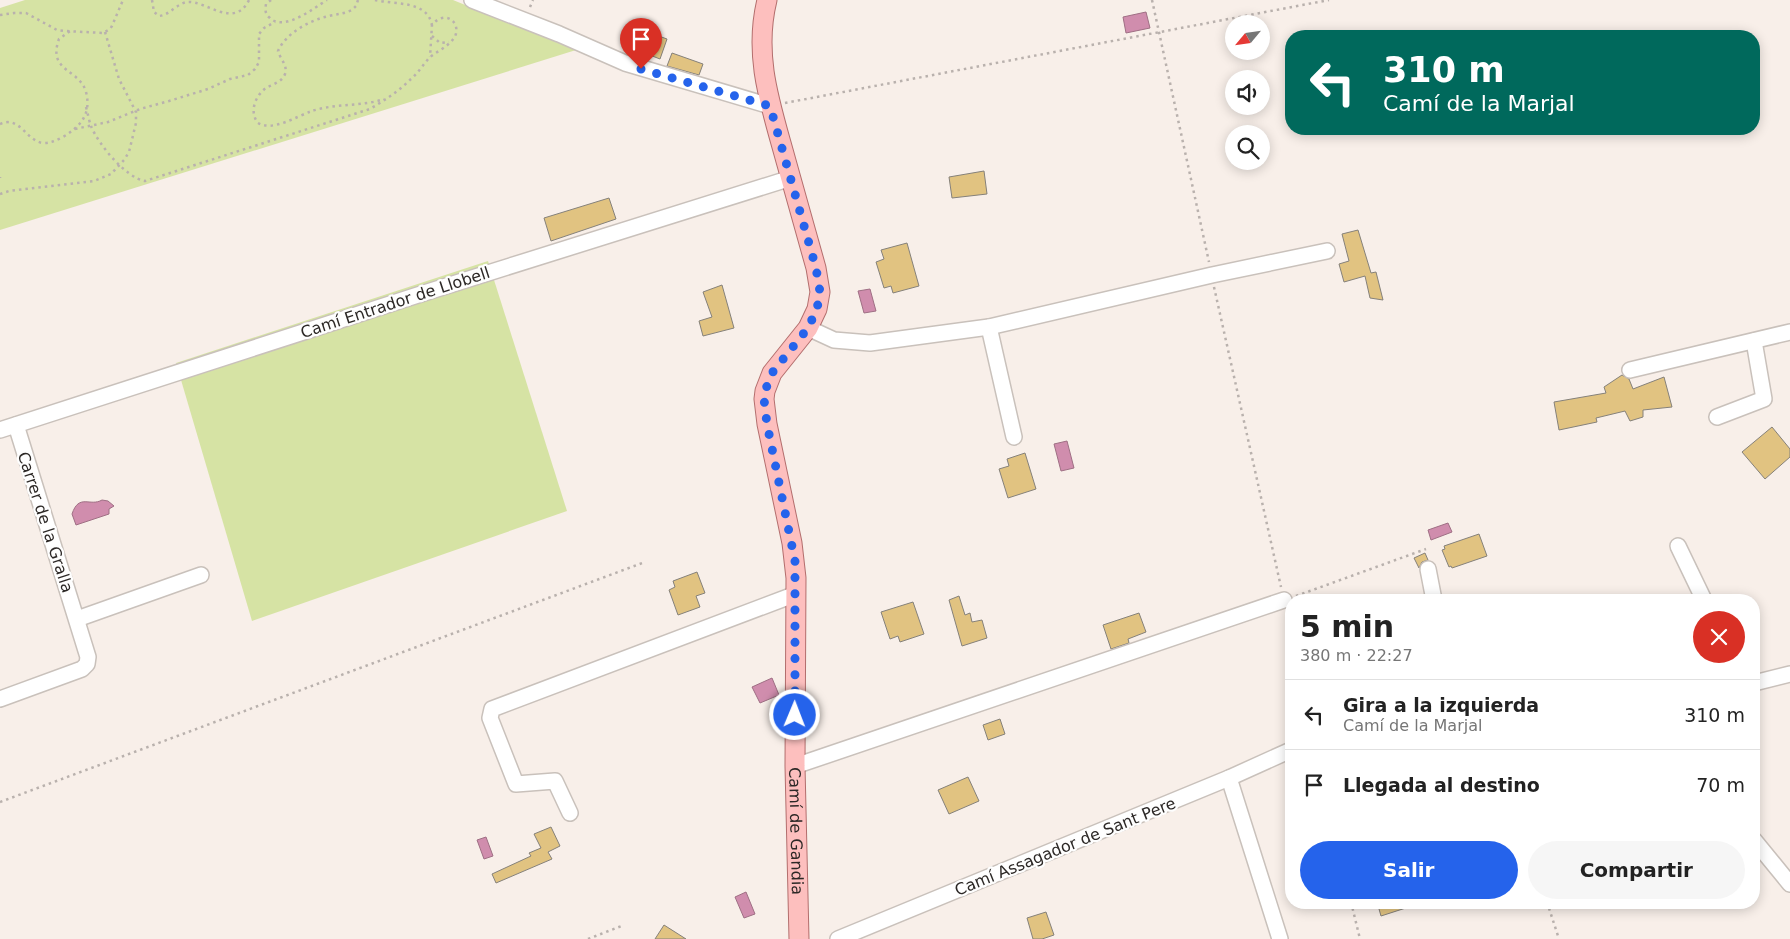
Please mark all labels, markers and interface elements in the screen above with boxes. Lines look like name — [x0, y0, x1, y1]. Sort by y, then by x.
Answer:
north arrow — [1225, 15, 1270, 60]
map controls — [1225, 15, 1270, 170]
pin — [620, 18, 662, 69]
icon: arrive — [627, 25, 655, 53]
icon: left — [1300, 50, 1365, 115]
text: 310 m — [1383, 50, 1505, 90]
button: sound — [1225, 70, 1270, 115]
text: Camí de la Marjal — [1383, 91, 1575, 116]
button: search — [1225, 125, 1270, 170]
street label: Camí Entrador de Llobell — [298, 263, 492, 342]
street label: Carrer de la Gralla — [14, 449, 77, 595]
text: 5 min — [1300, 609, 1394, 644]
button: close — [1693, 611, 1745, 663]
text: 380 m · 22:27 — [1300, 646, 1413, 665]
position arrow — [768, 688, 820, 740]
text: Gira a la izquierda — [1343, 694, 1539, 716]
icon: left — [1300, 701, 1328, 729]
text: 310 m — [1684, 704, 1745, 726]
text: Camí de la Marjal — [1343, 716, 1482, 735]
street label: Camí de Gandia — [785, 767, 807, 895]
icon: arrive — [1300, 771, 1328, 799]
text: Llegada al destino — [1343, 774, 1540, 796]
text: 70 m — [1696, 774, 1745, 796]
street label: Camí Assagador de Sant Pere — [952, 793, 1178, 900]
button: Salir — [1300, 841, 1518, 899]
button: Compartir — [1528, 841, 1745, 899]

